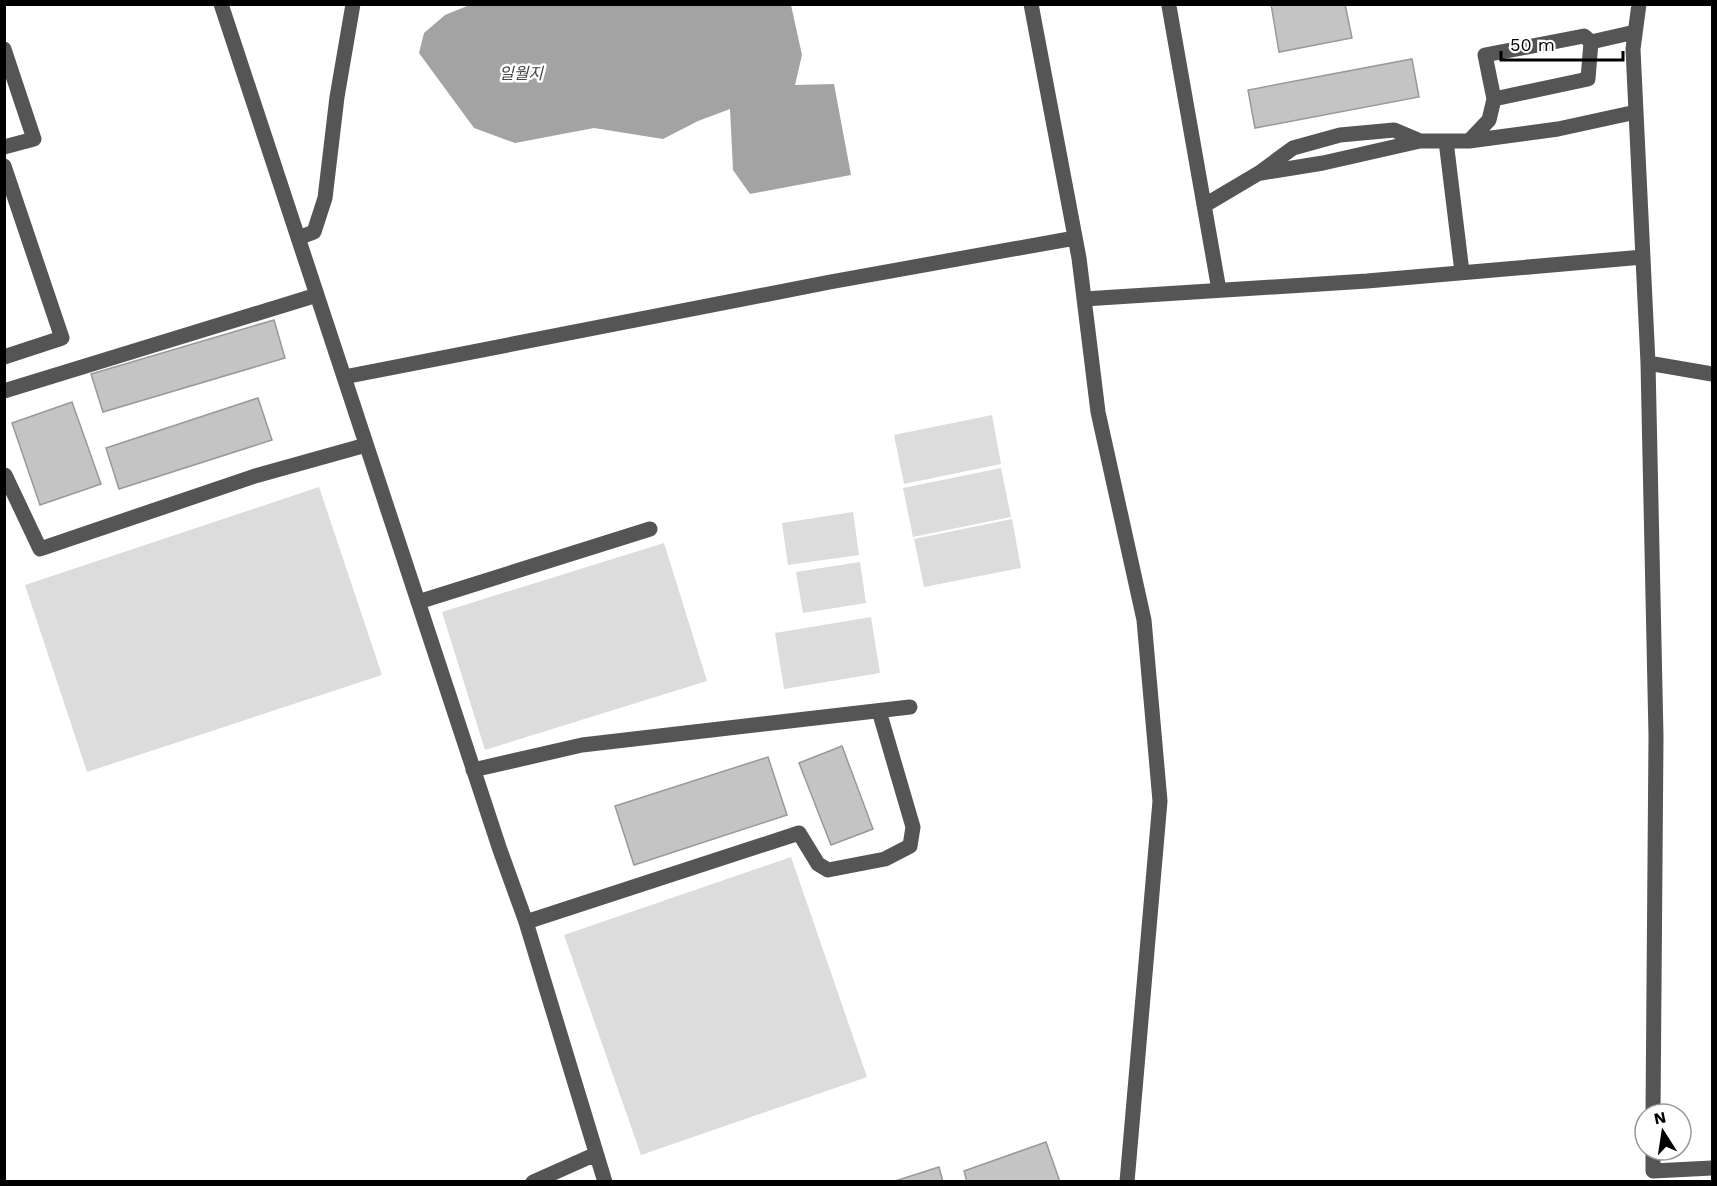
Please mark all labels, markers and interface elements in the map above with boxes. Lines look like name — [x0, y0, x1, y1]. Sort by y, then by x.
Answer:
scale bar — [1501, 24, 1622, 62]
text: 50 m — [1510, 34, 1555, 55]
water label: 일월지 — [499, 64, 544, 83]
north arrow — [1633, 1102, 1693, 1162]
text: N — [1652, 1107, 1668, 1128]

